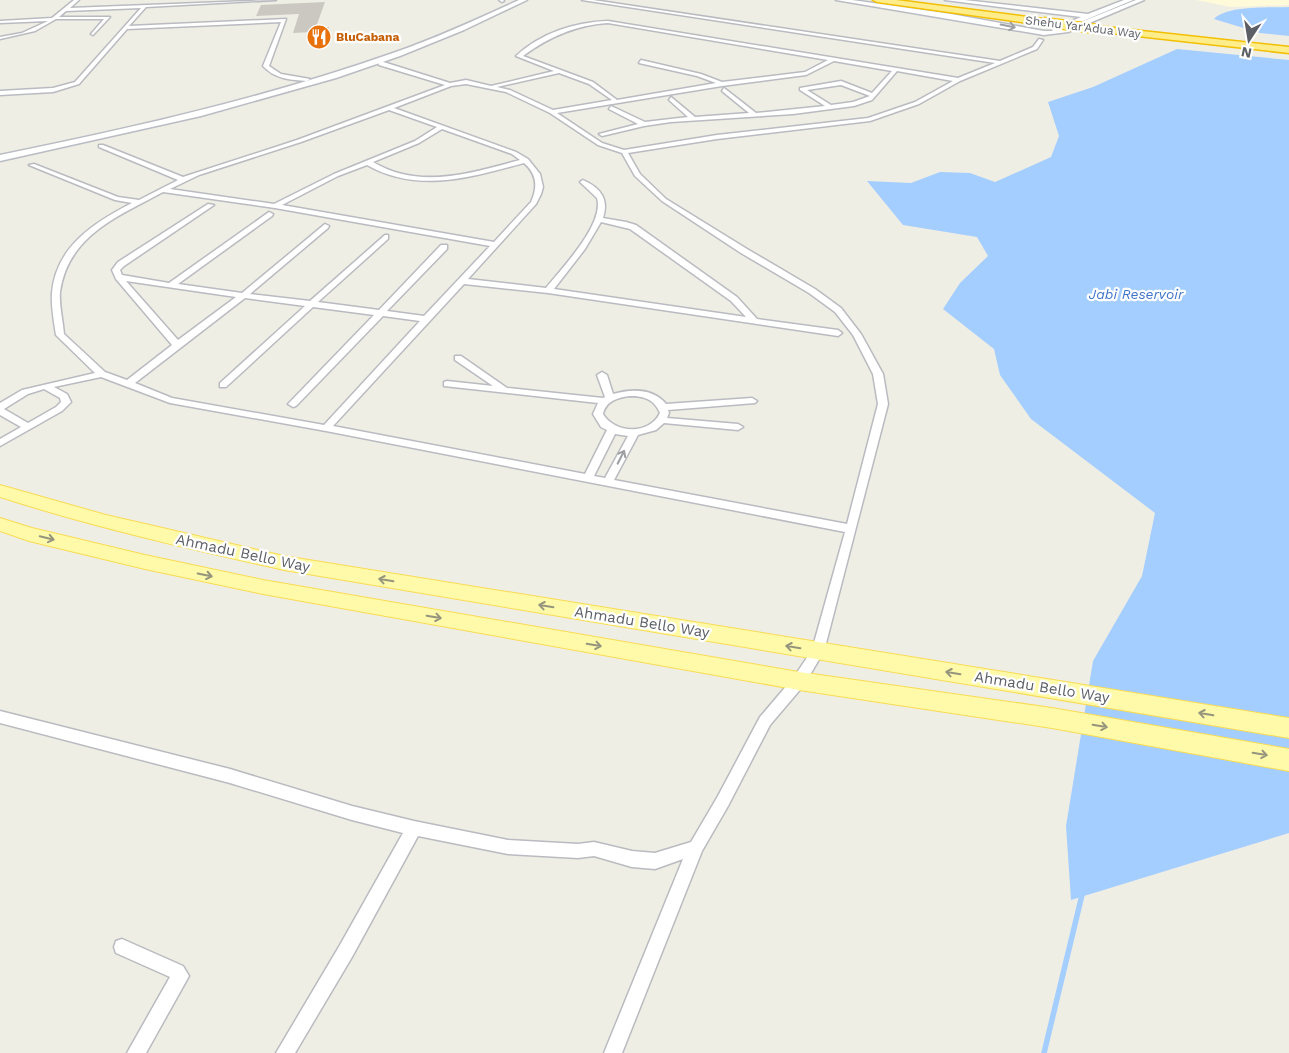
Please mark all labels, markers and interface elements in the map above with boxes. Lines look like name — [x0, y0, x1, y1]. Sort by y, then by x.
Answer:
street label: Shehu Yar'Adua Way — [1024, 13, 1142, 41]
north arrow — [1224, 15, 1274, 65]
one-way arrow — [1000, 22, 1016, 32]
restaurant icon: BluCabana — [306, 24, 332, 50]
place label: BluCabana — [336, 30, 400, 44]
text: N — [1240, 44, 1253, 62]
water label: Jabi Reservoir — [1089, 286, 1184, 302]
one-way arrow — [617, 450, 626, 465]
street label: Ahmadu Bello Way — [174, 530, 312, 576]
one-way arrow — [38, 534, 54, 543]
one-way arrow — [197, 570, 213, 580]
one-way arrow — [378, 574, 394, 584]
one-way arrow — [539, 601, 555, 611]
street label: Ahmadu Bello Way — [573, 602, 711, 642]
one-way arrow — [425, 612, 441, 622]
one-way arrow — [585, 640, 601, 650]
one-way arrow — [785, 642, 801, 652]
one-way arrow — [946, 667, 962, 677]
street label: Ahmadu Bello Way — [973, 667, 1111, 707]
one-way arrow — [1199, 709, 1215, 719]
one-way arrow — [1092, 722, 1108, 732]
one-way arrow — [1252, 750, 1268, 760]

